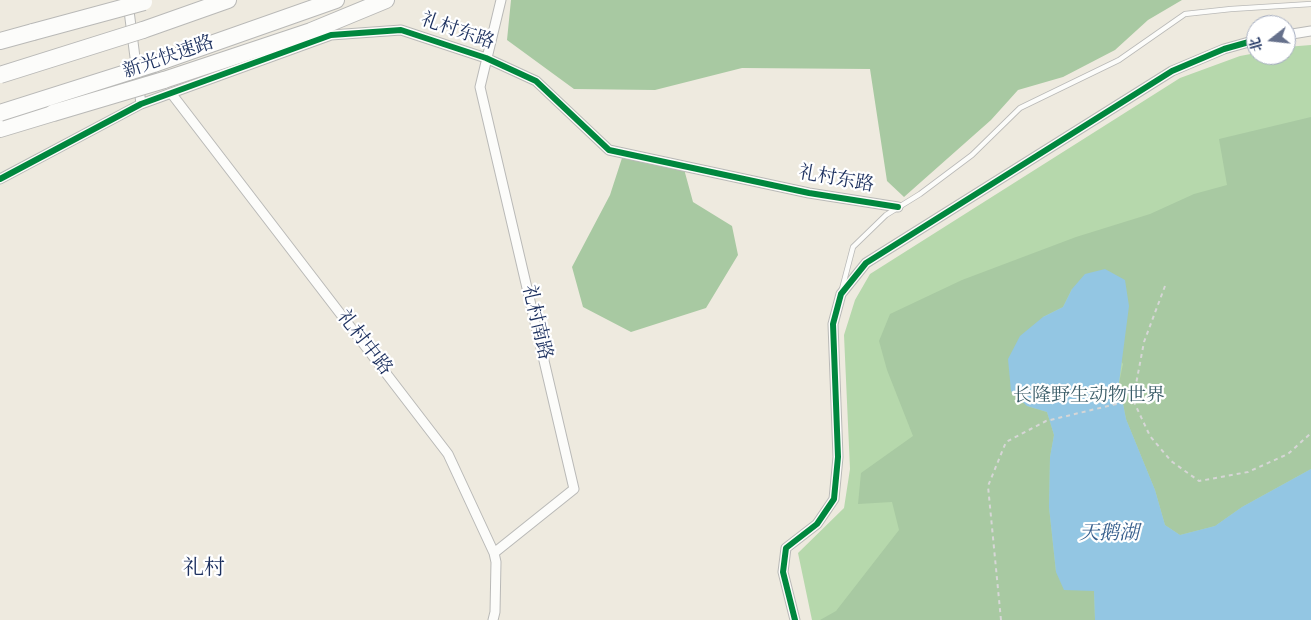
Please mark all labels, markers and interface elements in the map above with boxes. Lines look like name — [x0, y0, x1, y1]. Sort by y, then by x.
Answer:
street label: 礼村东路 — [417, 10, 497, 56]
north arrow — [1246, 15, 1296, 65]
street label: 新光快速路 — [120, 33, 218, 85]
text: 北 — [1246, 34, 1269, 53]
street label: 礼村东路 — [797, 163, 875, 199]
street label: 礼村南路 — [515, 283, 555, 363]
street label: 礼村中路 — [331, 307, 395, 381]
park label: 长隆野生动物世界 — [1013, 387, 1165, 409]
water label: 天鹅湖 — [1079, 524, 1139, 548]
district label: 礼村 — [183, 557, 225, 583]

